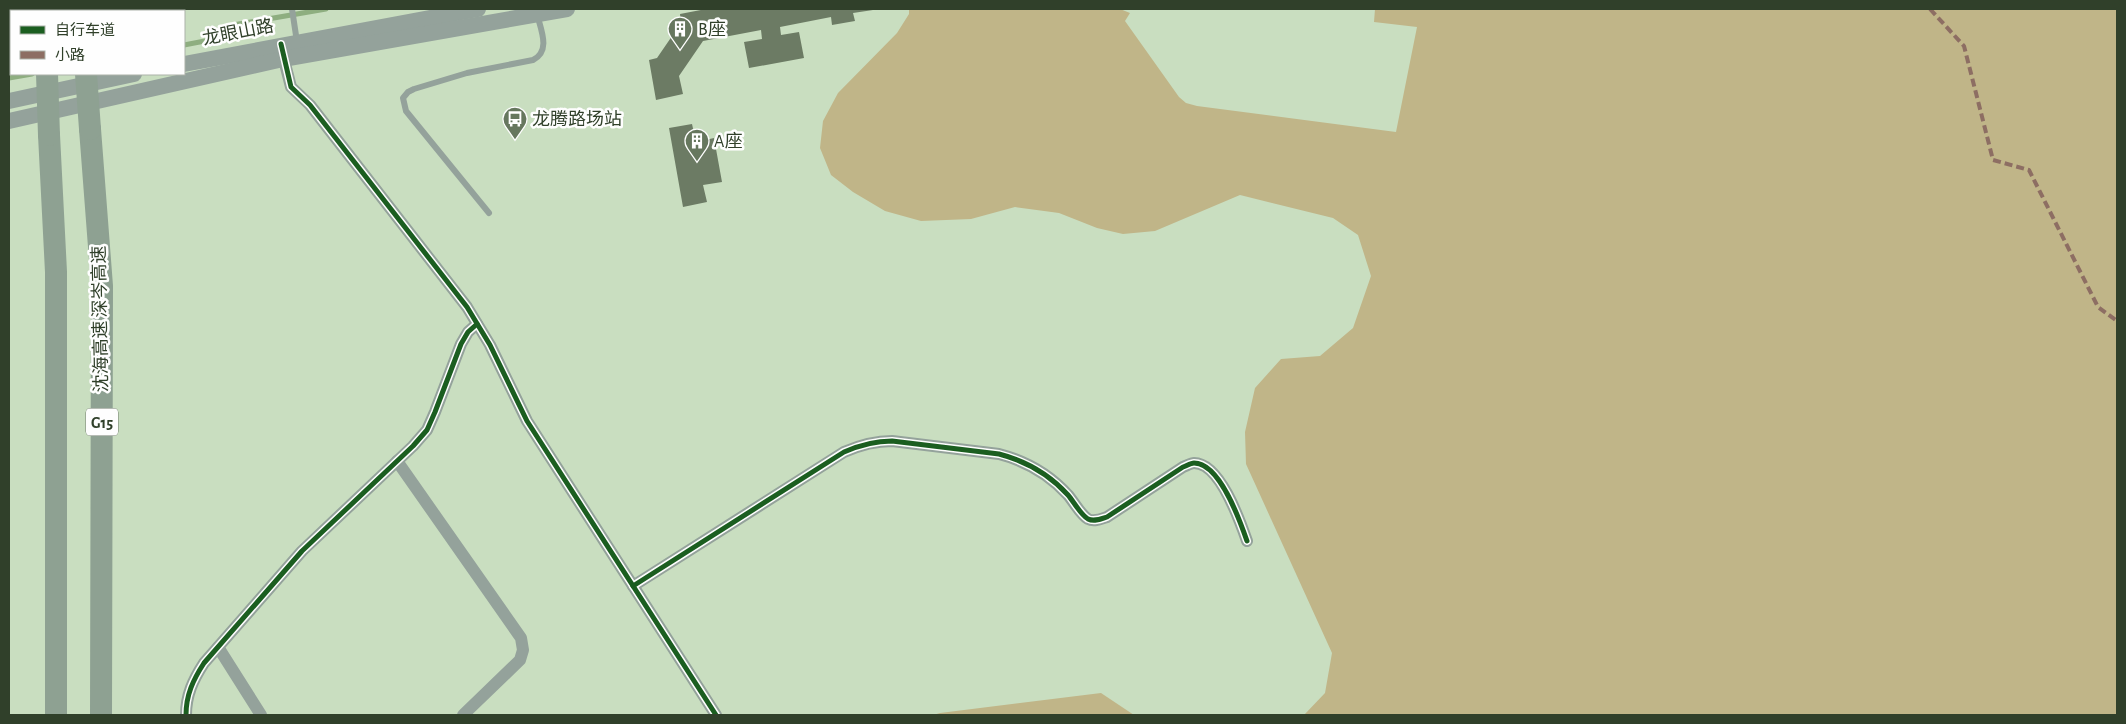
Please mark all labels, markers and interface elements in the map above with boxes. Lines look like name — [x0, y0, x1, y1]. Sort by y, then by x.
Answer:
legend — [10, 10, 185, 75]
street label: 龙眼山路 — [201, 15, 275, 49]
building icon: B座 — [667, 16, 693, 50]
place label: B座 — [698, 19, 726, 39]
text: 自行车道 — [55, 22, 115, 38]
text: 小路 — [55, 47, 85, 63]
bus stop icon: 龙腾路场站 — [502, 106, 528, 140]
place label: 龙腾路场站 — [532, 109, 622, 129]
building icon: A座 — [684, 128, 710, 162]
place label: A座 — [714, 131, 742, 151]
street label: 沈海高速 深岑高速 — [89, 245, 111, 393]
road number: G15 — [86, 408, 118, 436]

